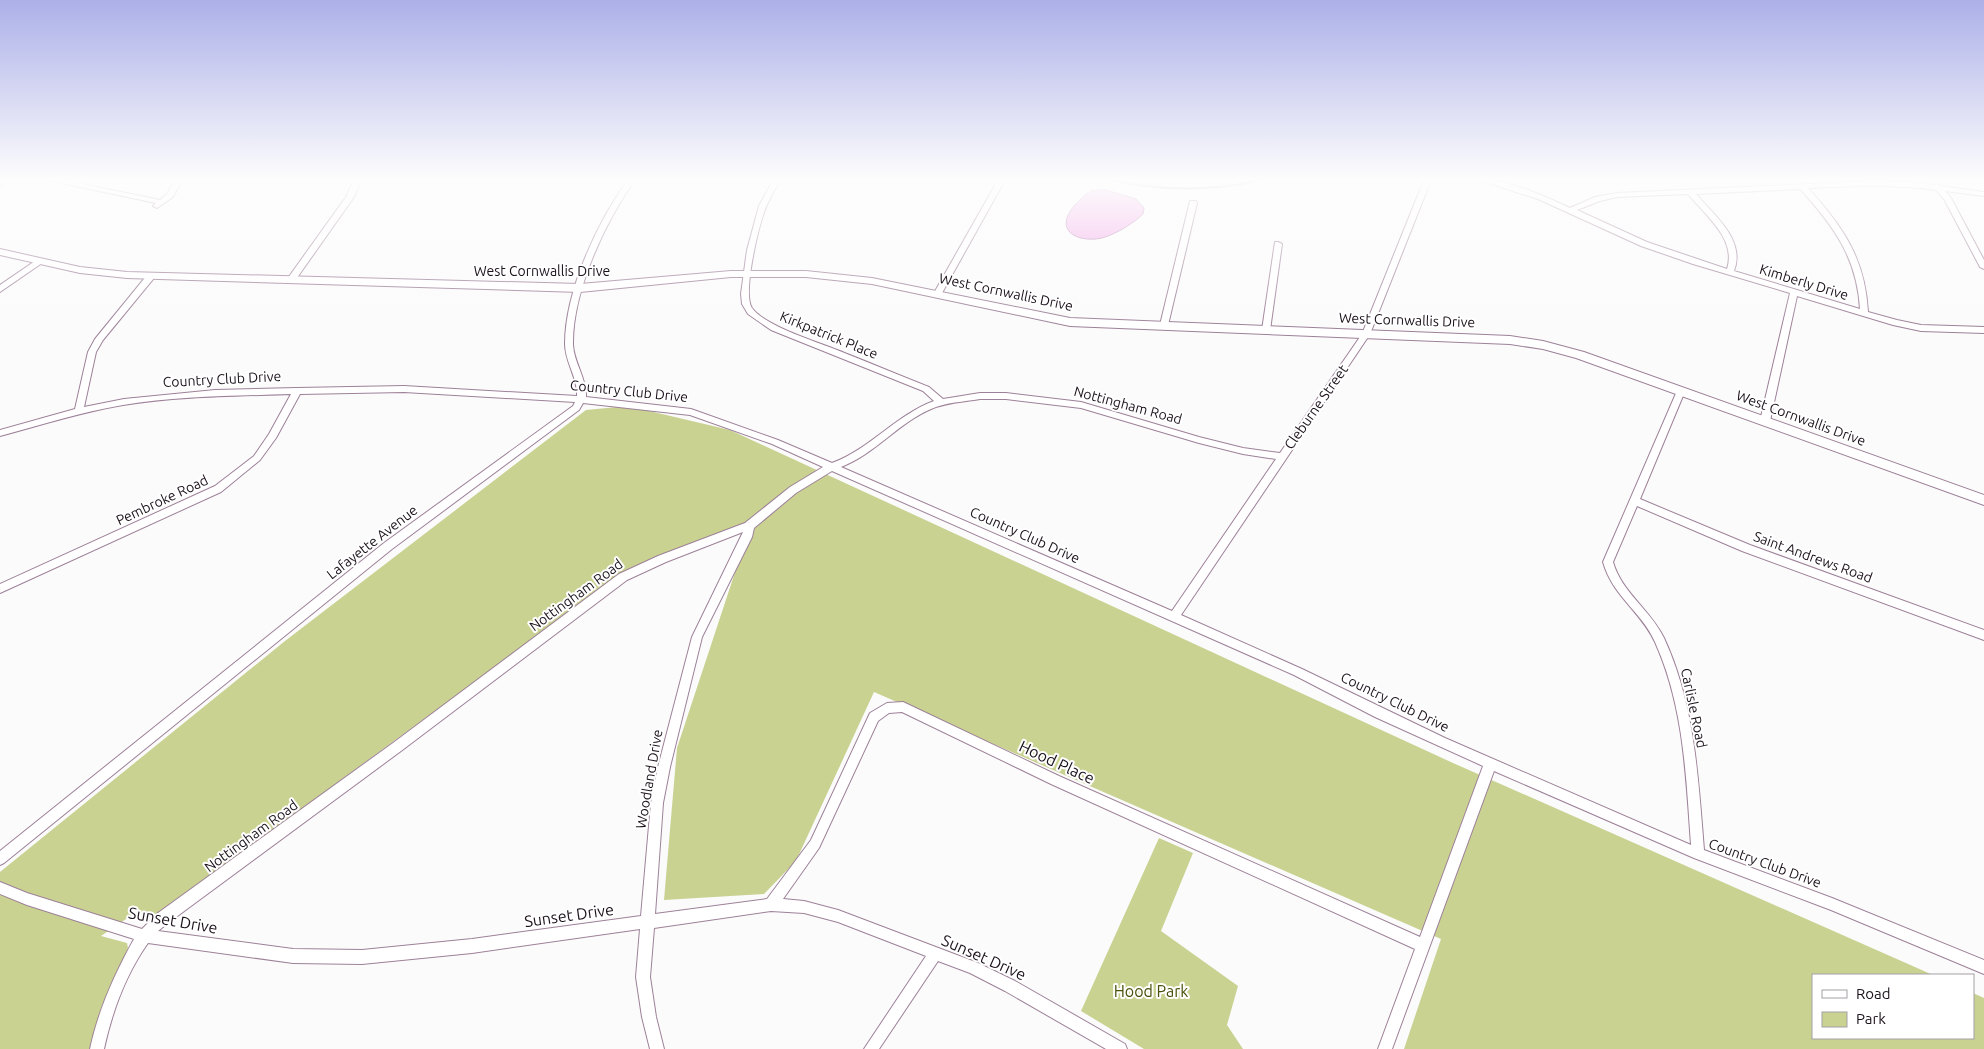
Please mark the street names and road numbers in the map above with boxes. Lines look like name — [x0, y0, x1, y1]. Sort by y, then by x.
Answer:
street label: Kimberly Drive — [1758, 261, 1850, 303]
street label: West Cornwallis Drive — [474, 263, 610, 279]
street label: West Cornwallis Drive — [938, 270, 1074, 314]
street label: Kirkpatrick Place — [778, 308, 880, 362]
street label: West Cornwallis Drive — [1339, 310, 1475, 330]
street label: Cleburne Street — [1281, 361, 1351, 452]
street label: Country Club Drive — [162, 368, 282, 390]
street label: Country Club Drive — [569, 377, 689, 405]
street label: Nottingham Road — [1072, 383, 1184, 427]
street label: West Cornwallis Drive — [1734, 387, 1868, 449]
street label: Pembroke Road — [113, 472, 211, 528]
street label: Lafayette Avenue — [324, 502, 420, 582]
street label: Country Club Drive — [968, 504, 1082, 566]
street label: Saint Andrews Road — [1751, 528, 1875, 586]
street label: Nottingham Road — [526, 556, 626, 634]
street label: Carlisle Road — [1678, 667, 1710, 749]
street label: Country Club Drive — [1338, 669, 1452, 735]
street label: Woodland Drive — [632, 728, 666, 830]
street label: Hood Place — [1016, 737, 1098, 787]
street label: Nottingham Road — [201, 797, 301, 875]
street label: Country Club Drive — [1707, 835, 1823, 891]
street label: Sunset Drive — [523, 900, 615, 930]
street label: Sunset Drive — [127, 903, 219, 937]
street label: Sunset Drive — [939, 930, 1029, 984]

